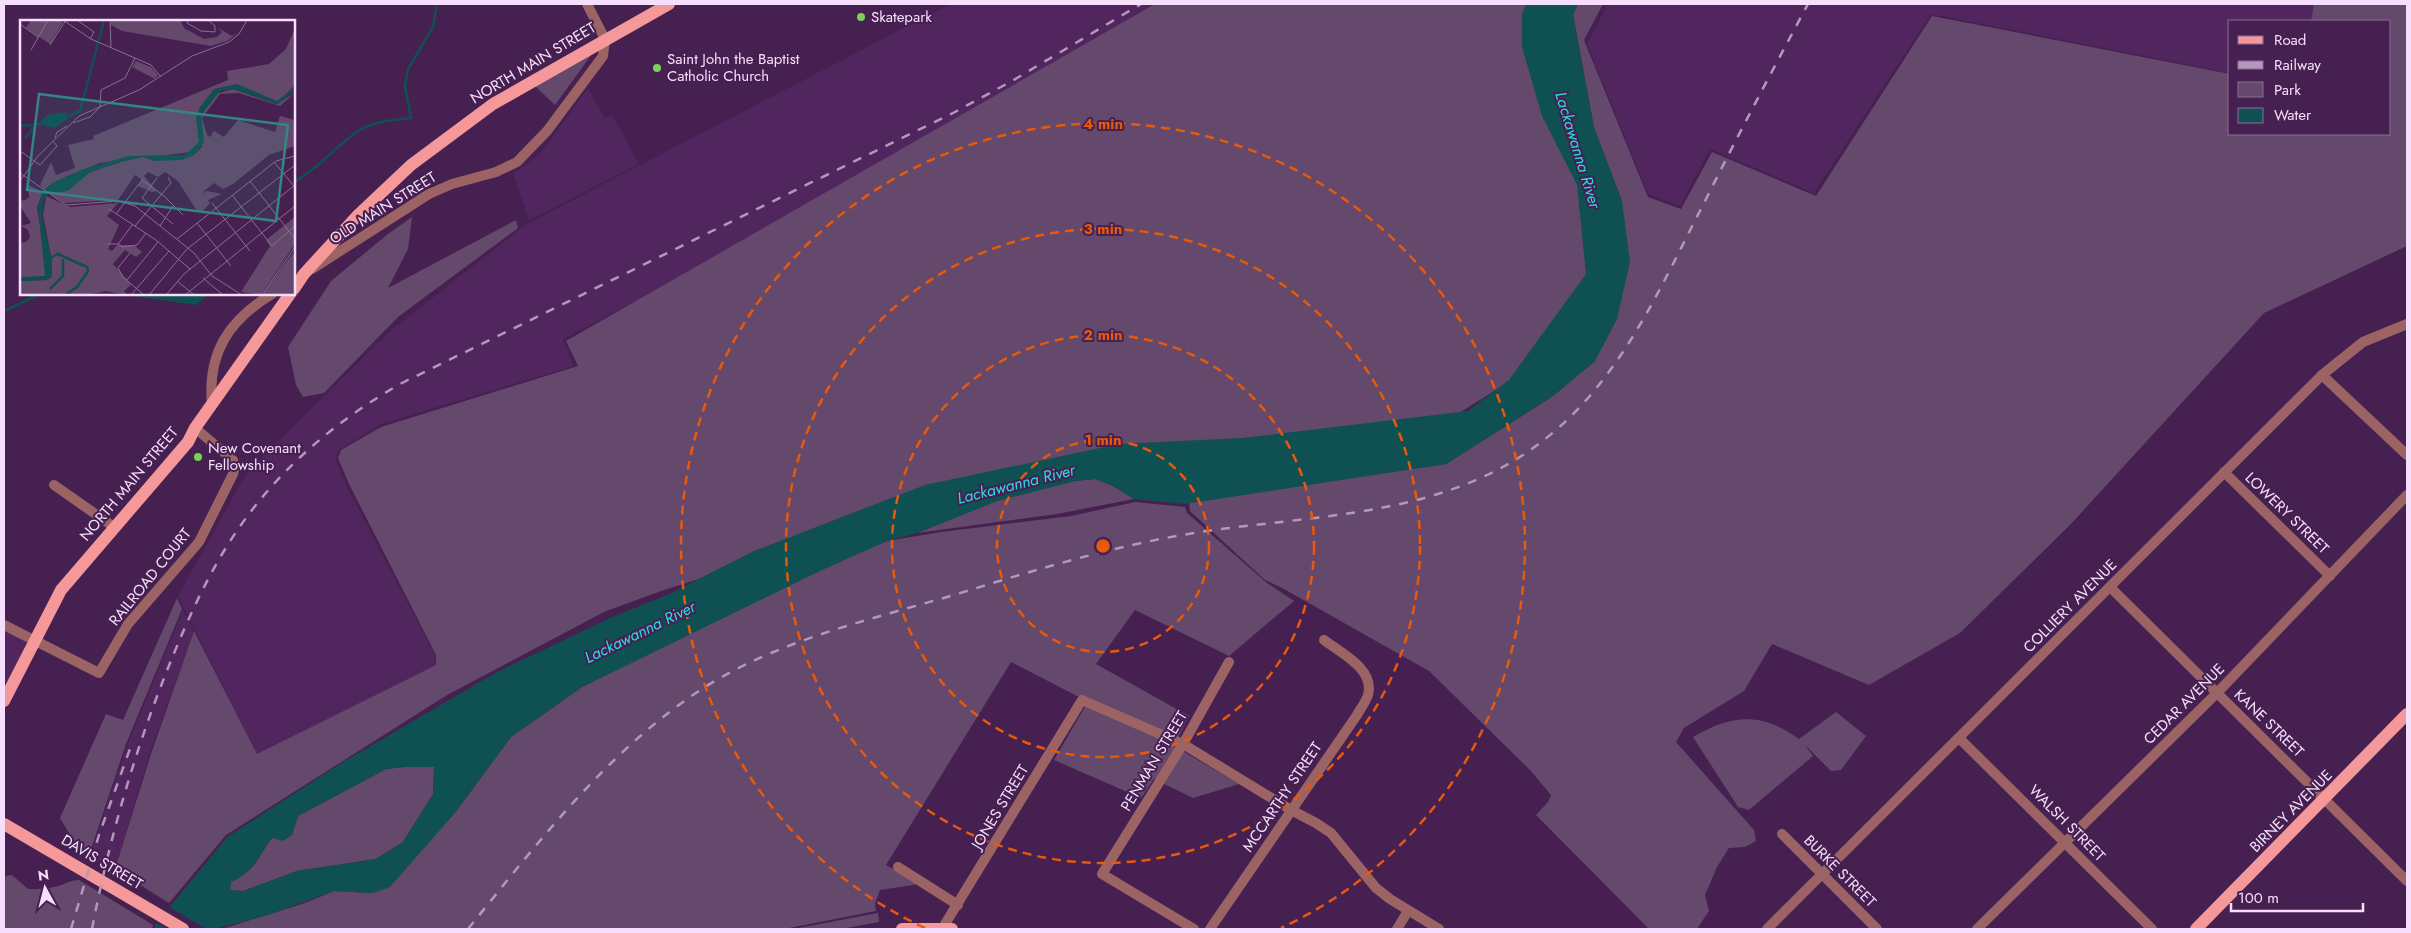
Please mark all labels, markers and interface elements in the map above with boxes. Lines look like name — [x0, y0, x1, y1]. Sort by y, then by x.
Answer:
place label: Skatepark — [871, 6, 932, 28]
marker: Skatepark — [855, 11, 867, 23]
street label: NORTH MAIN STREET — [466, 17, 600, 109]
inset map — [20, 20, 295, 295]
legend — [2228, 20, 2391, 135]
text: Road — [2274, 29, 2306, 51]
place label: Saint John the Baptist Catholic Church — [667, 48, 800, 87]
text: Railway — [2274, 54, 2321, 76]
marker: Saint John the Baptist Catholic Church — [651, 62, 663, 74]
text: Park — [2274, 79, 2301, 101]
water label: Lackawanna River — [1549, 89, 1607, 213]
text: Water — [2274, 104, 2312, 126]
text: 4 min — [1083, 113, 1123, 135]
street label: OLD MAIN STREET — [325, 166, 441, 250]
text: 3 min — [1084, 218, 1122, 240]
text: 2 min — [1083, 324, 1123, 346]
street label: NORTH MAIN STREET — [75, 422, 183, 546]
text: 1 min — [1084, 429, 1122, 451]
place label: New Covenant Fellowship — [208, 437, 301, 476]
marker: New Covenant Fellowship — [192, 451, 204, 463]
water label: Lackawanna River — [955, 458, 1079, 510]
street label: LOWERY STREET — [2240, 467, 2334, 559]
street label: RAILROAD COURT — [104, 523, 196, 631]
centre of rings — [1094, 537, 1112, 555]
street label: COLLIERY AVENUE — [2018, 554, 2122, 658]
water label: Lackawanna River — [581, 594, 701, 669]
street label: CEDAR AVENUE — [2138, 658, 2230, 750]
street label: KANE STREET — [2229, 684, 2309, 762]
street label: PENMAN STREET — [1115, 707, 1193, 815]
street label: MCCARTHY STREET — [1237, 738, 1327, 856]
street label: JONES STREET — [965, 761, 1034, 855]
street label: BIRNEY AVENUE — [2245, 765, 2337, 857]
street label: WALSH STREET — [2024, 780, 2110, 866]
street label: DAVIS STREET — [57, 829, 147, 895]
street label: BURKE STREET — [1799, 830, 1881, 912]
north arrow — [20, 863, 70, 913]
text: N — [37, 864, 50, 886]
scale bar — [2231, 880, 2364, 912]
text: 100 m — [2238, 887, 2279, 909]

